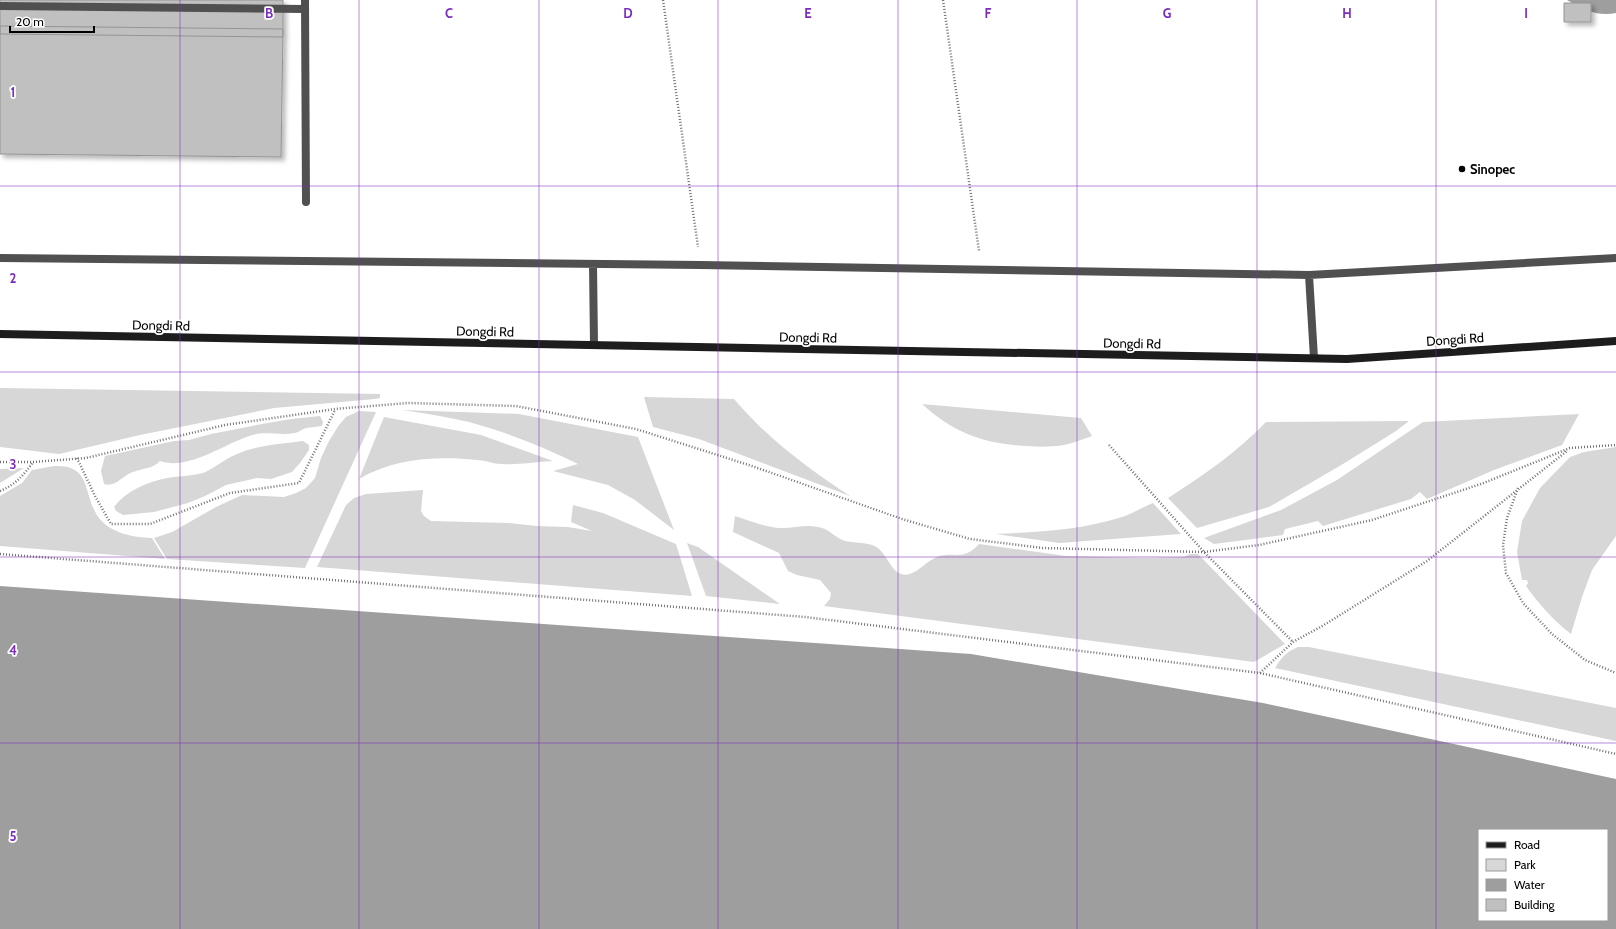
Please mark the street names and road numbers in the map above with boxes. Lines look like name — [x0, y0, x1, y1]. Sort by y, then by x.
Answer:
street label: Dongdi Rd — [132, 316, 190, 334]
street label: Dongdi Rd — [456, 322, 514, 340]
street label: Dongdi Rd — [779, 328, 837, 346]
street label: Dongdi Rd — [1426, 329, 1484, 349]
street label: Dongdi Rd — [1103, 334, 1161, 352]

